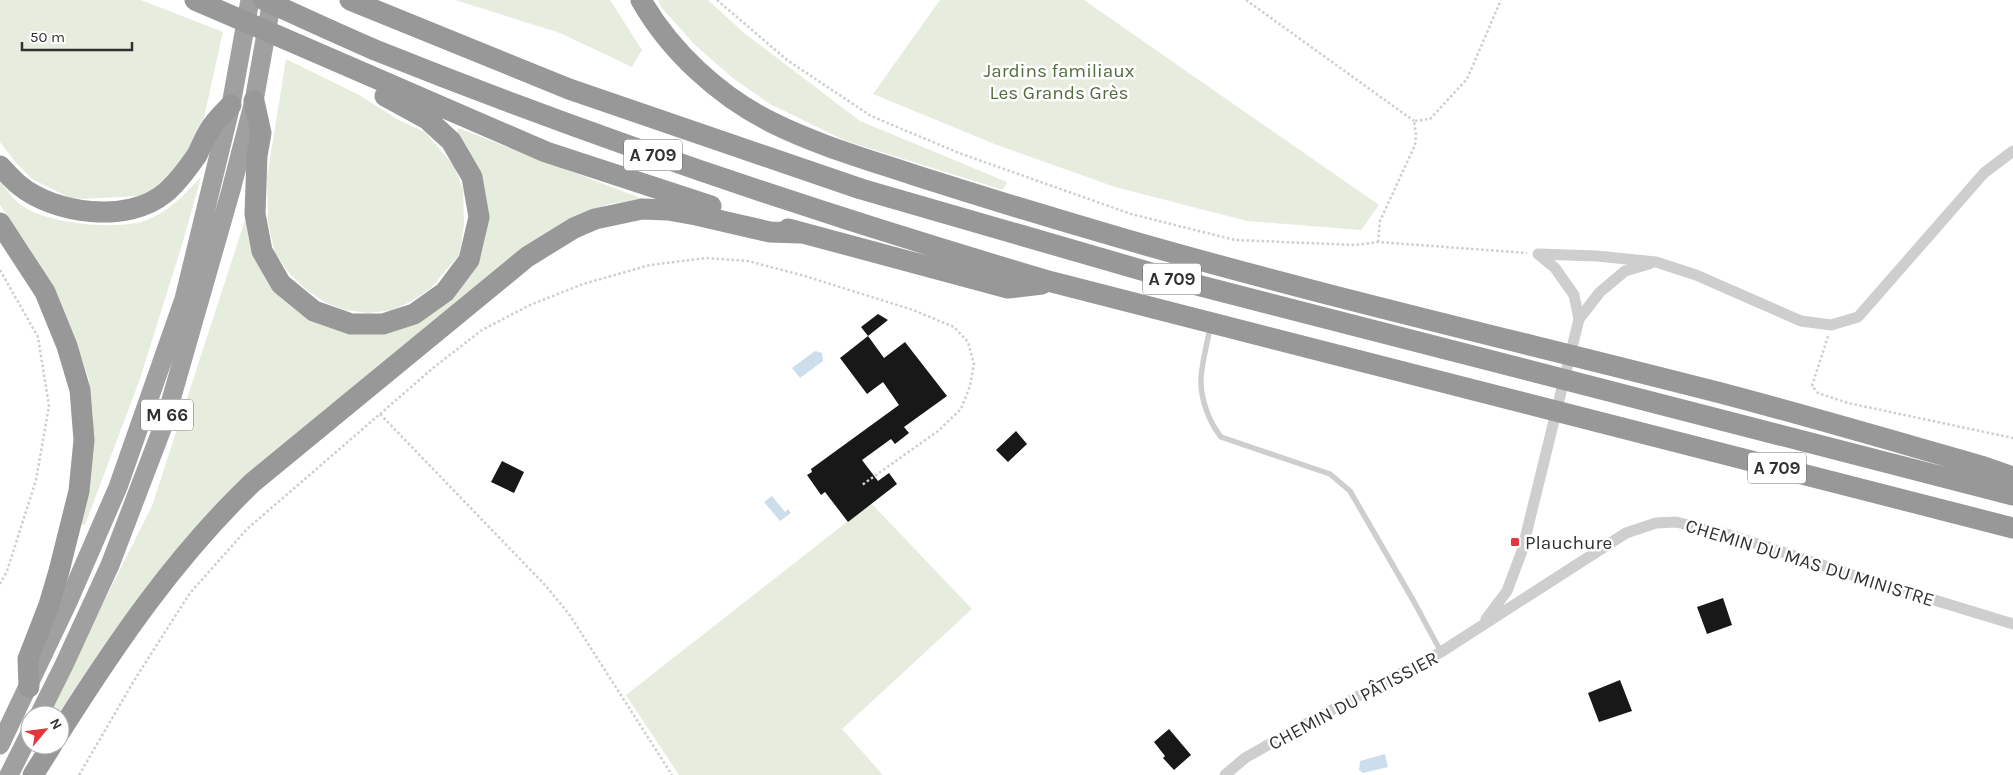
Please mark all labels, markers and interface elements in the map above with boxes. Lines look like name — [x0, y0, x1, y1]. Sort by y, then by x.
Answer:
scale bar — [22, 20, 132, 52]
text: 50 m — [30, 28, 65, 46]
park label: Jardins familiaux Les Grands Grès — [984, 60, 1135, 104]
road number: A 709 — [624, 140, 682, 170]
road number: A 709 — [1143, 264, 1201, 294]
road number: M 66 — [141, 400, 193, 430]
road number: A 709 — [1748, 452, 1806, 483]
street label: CHEMIN DU MAS DU MINISTRE — [1683, 515, 1937, 611]
place label: Plauchure — [1525, 532, 1612, 554]
marker: Plauchure — [1509, 536, 1521, 548]
street label: CHEMIN DU PÂTISSIER — [1265, 647, 1442, 755]
north arrow — [20, 705, 70, 755]
text: N — [46, 715, 66, 732]

